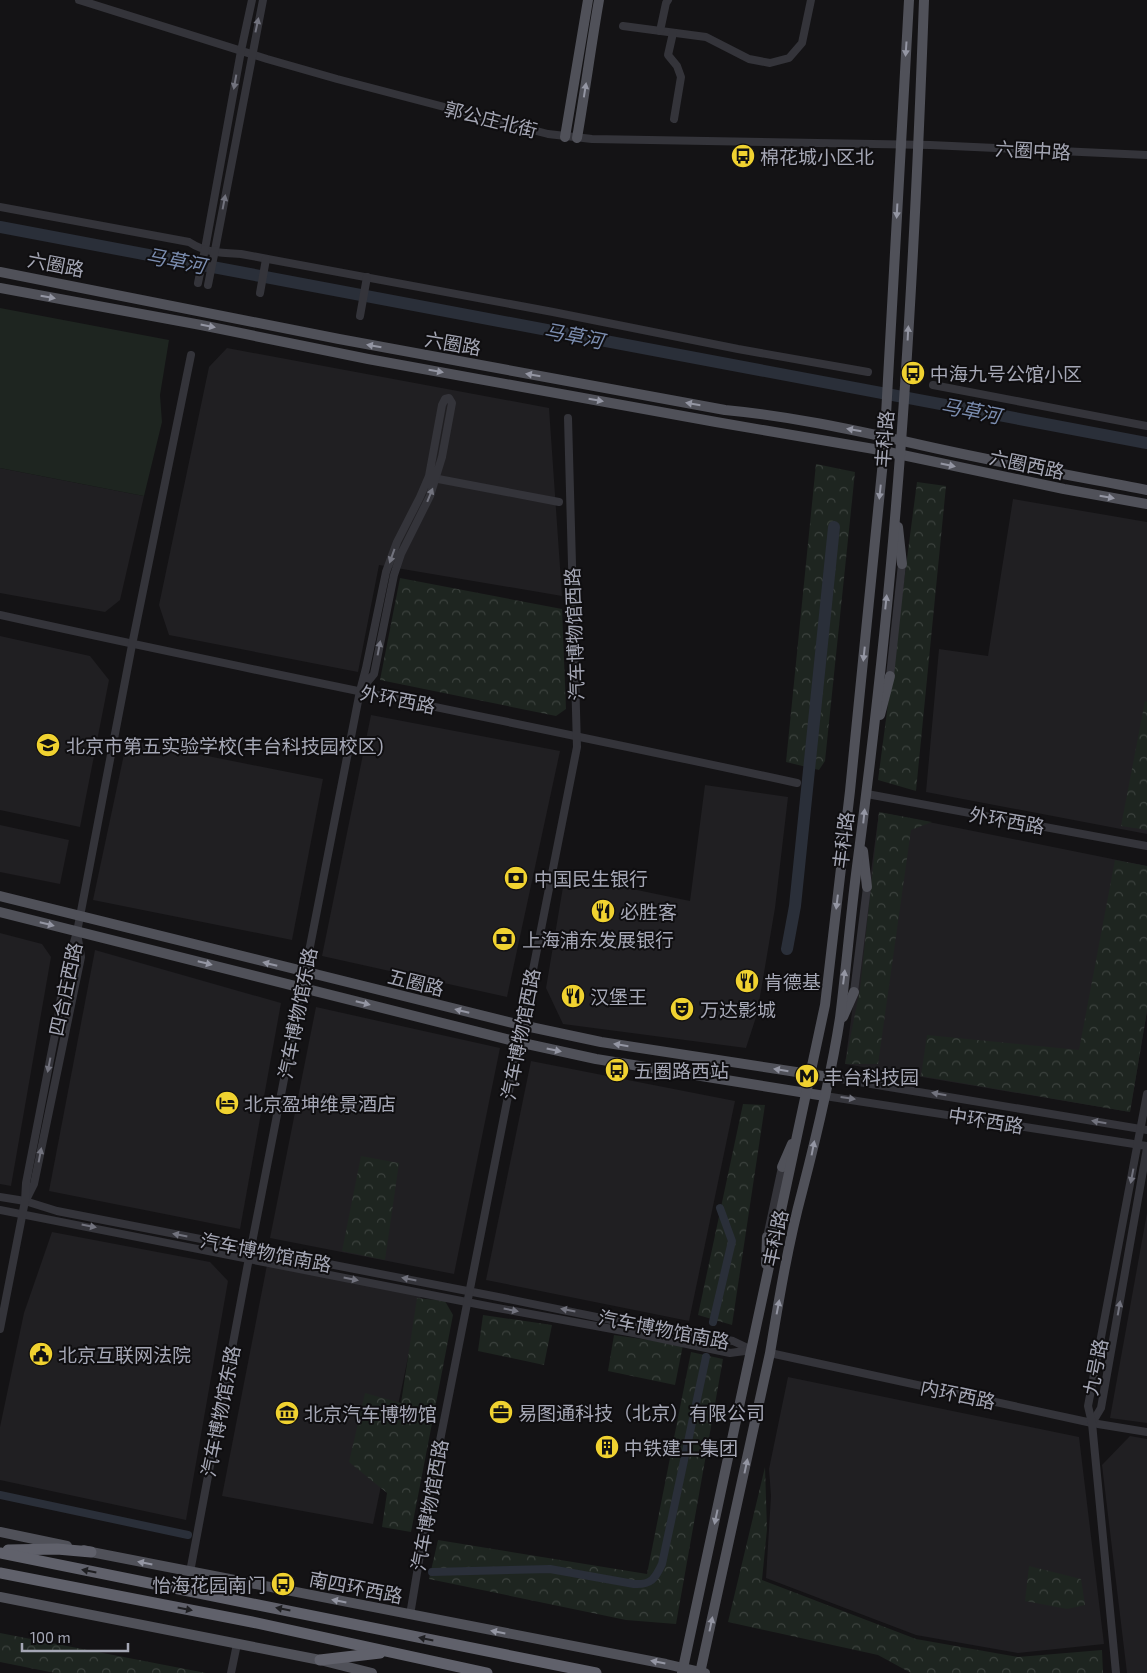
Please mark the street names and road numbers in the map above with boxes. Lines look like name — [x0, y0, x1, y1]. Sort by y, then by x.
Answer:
street label: 郭公庄北街 — [442, 96, 540, 142]
street label: 六圈中路 — [994, 137, 1072, 163]
street label: 六圈路 — [26, 247, 86, 281]
street label: 六圈路 — [423, 327, 483, 359]
street label: 丰科路 — [871, 410, 897, 468]
street label: 六圈西路 — [987, 445, 1067, 483]
street label: 汽车博物馆西路 — [560, 567, 588, 701]
street label: 外环西路 — [358, 680, 438, 718]
street label: 外环西路 — [968, 802, 1046, 838]
street label: 丰科路 — [828, 810, 858, 870]
street label: 四合庄西路 — [44, 940, 86, 1038]
street label: 汽车博物馆东路 — [273, 946, 321, 1080]
street label: 五圈路 — [386, 964, 446, 1000]
street label: 汽车博物馆西路 — [496, 967, 544, 1101]
street label: 中环西路 — [947, 1103, 1025, 1137]
street label: 丰科路 — [758, 1208, 792, 1268]
street label: 汽车博物馆南路 — [199, 1228, 333, 1276]
street label: 汽车博物馆南路 — [597, 1305, 731, 1353]
street label: 九号路 — [1078, 1337, 1112, 1397]
street label: 汽车博物馆东路 — [196, 1344, 244, 1478]
street label: 内环西路 — [918, 1375, 998, 1413]
street label: 汽车博物馆西路 — [406, 1438, 452, 1572]
street label: 南四环西路 — [307, 1567, 405, 1607]

